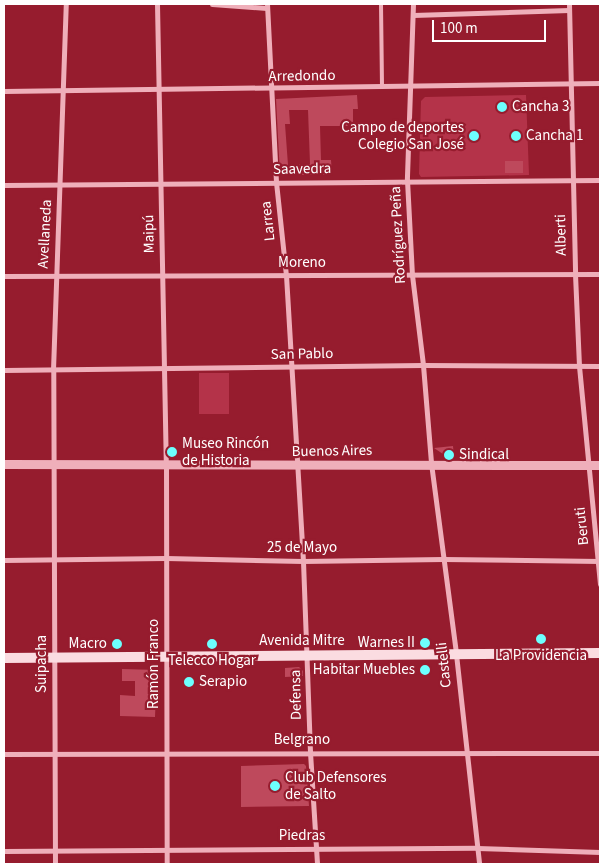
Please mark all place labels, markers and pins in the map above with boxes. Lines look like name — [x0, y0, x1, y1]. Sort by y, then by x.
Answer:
place label: Cancha 3 — [512, 98, 569, 116]
marker: Cancha 3 — [496, 101, 508, 113]
place label: Campo de deportes Colegio San José — [341, 118, 464, 153]
place label: Cancha 1 — [526, 127, 583, 145]
marker: Campo de deportes Colegio San José — [468, 130, 480, 142]
marker: Cancha 1 — [510, 130, 522, 142]
place label: Museo Rincón de Historia — [182, 434, 269, 469]
marker: Museo Rincón de Historia — [166, 446, 178, 458]
place label: Sindical — [459, 446, 509, 464]
marker: Sindical — [443, 449, 455, 461]
marker: La Providencia — [535, 633, 547, 645]
place label: Warnes II — [358, 634, 415, 652]
place label: Macro — [69, 635, 107, 653]
marker: Warnes II — [419, 637, 431, 649]
marker: Macro — [111, 638, 123, 650]
marker: Telecco Hogar — [206, 638, 218, 650]
place label: La Providencia — [495, 647, 587, 665]
place label: Telecco Hogar — [168, 652, 256, 670]
place label: Habitar Muebles — [313, 661, 415, 679]
marker: Habitar Muebles — [419, 664, 431, 676]
place label: Serapio — [199, 673, 247, 691]
marker: Serapio — [183, 676, 195, 688]
place label: Club Defensores de Salto — [285, 768, 387, 803]
marker: Club Defensores de Salto — [269, 780, 281, 792]

